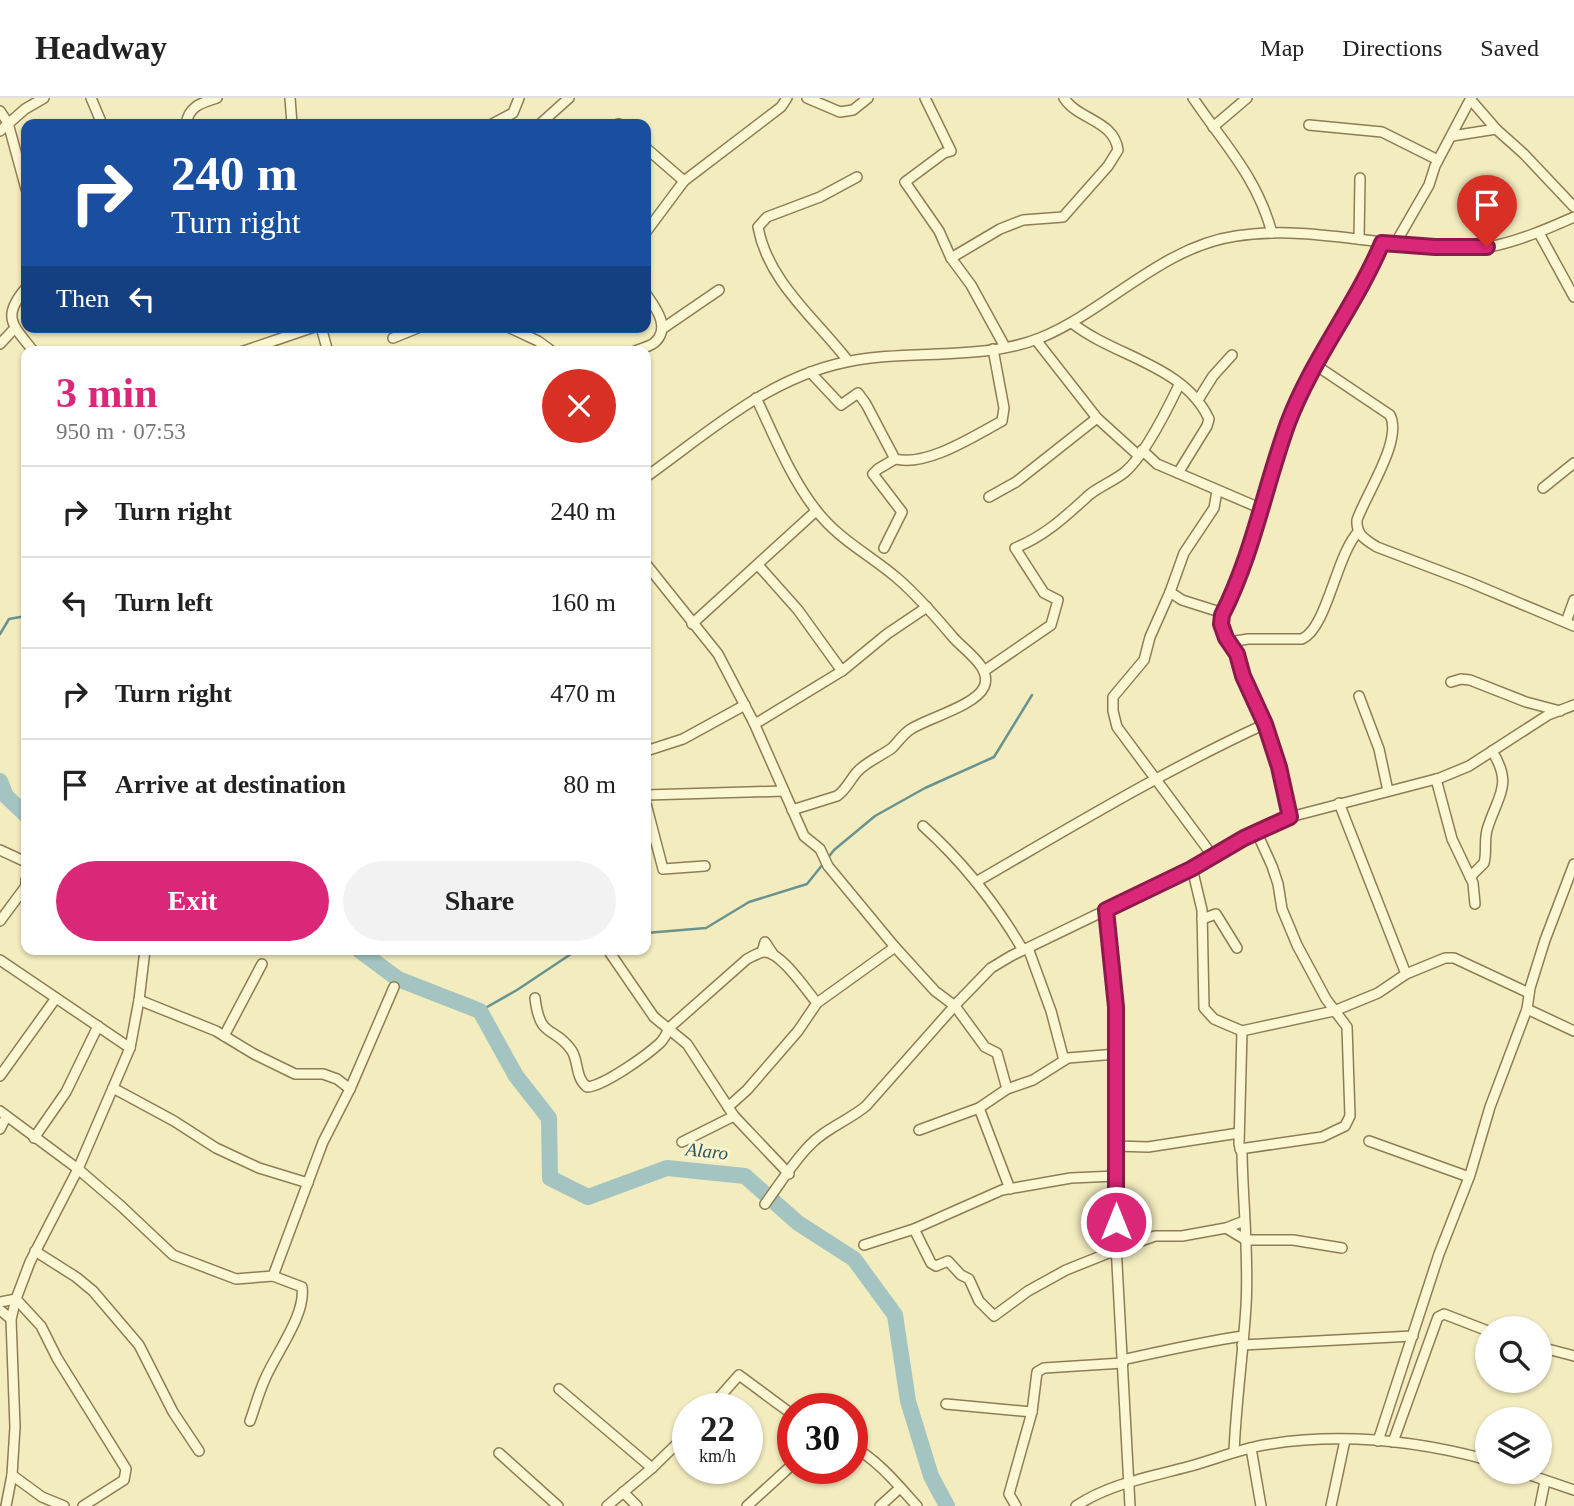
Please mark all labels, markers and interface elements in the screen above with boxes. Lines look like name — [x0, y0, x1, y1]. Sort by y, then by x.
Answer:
text: Headway — [35, 30, 167, 66]
text: Map — [1260, 35, 1304, 61]
text: Directions — [1342, 35, 1442, 61]
text: Saved — [1480, 35, 1539, 61]
text: 240 m — [171, 146, 298, 201]
icon: right — [56, 147, 147, 238]
pin — [1457, 175, 1517, 247]
icon: arrive — [1468, 186, 1506, 224]
text: Turn right — [171, 204, 301, 240]
icon: left — [123, 280, 161, 318]
text: Then — [56, 284, 109, 313]
button: close — [542, 369, 616, 443]
text: 3 min — [56, 370, 158, 416]
text: 950 m · 07:53 — [56, 419, 186, 444]
icon: right — [56, 493, 94, 531]
text: Turn right — [115, 497, 232, 526]
text: 240 m — [550, 497, 616, 526]
icon: left — [56, 584, 94, 622]
text: Turn left — [115, 588, 213, 617]
text: 160 m — [550, 588, 616, 617]
icon: right — [56, 675, 94, 713]
text: Turn right — [115, 679, 232, 708]
text: 470 m — [550, 679, 616, 708]
icon: arrive — [56, 766, 94, 804]
text: Arrive at destination — [115, 770, 346, 799]
text: 80 m — [563, 770, 616, 799]
button: Exit — [56, 861, 329, 941]
button: Share — [343, 861, 616, 941]
water label: Alaro — [683, 1138, 729, 1164]
position arrow — [1079, 1185, 1153, 1259]
map controls — [1475, 1316, 1552, 1484]
button: search — [1475, 1316, 1552, 1393]
speed limit sign: 30 — [777, 1393, 868, 1484]
button: layers — [1475, 1407, 1552, 1484]
text: 22 — [700, 1410, 735, 1449]
text: km/h — [699, 1446, 736, 1466]

